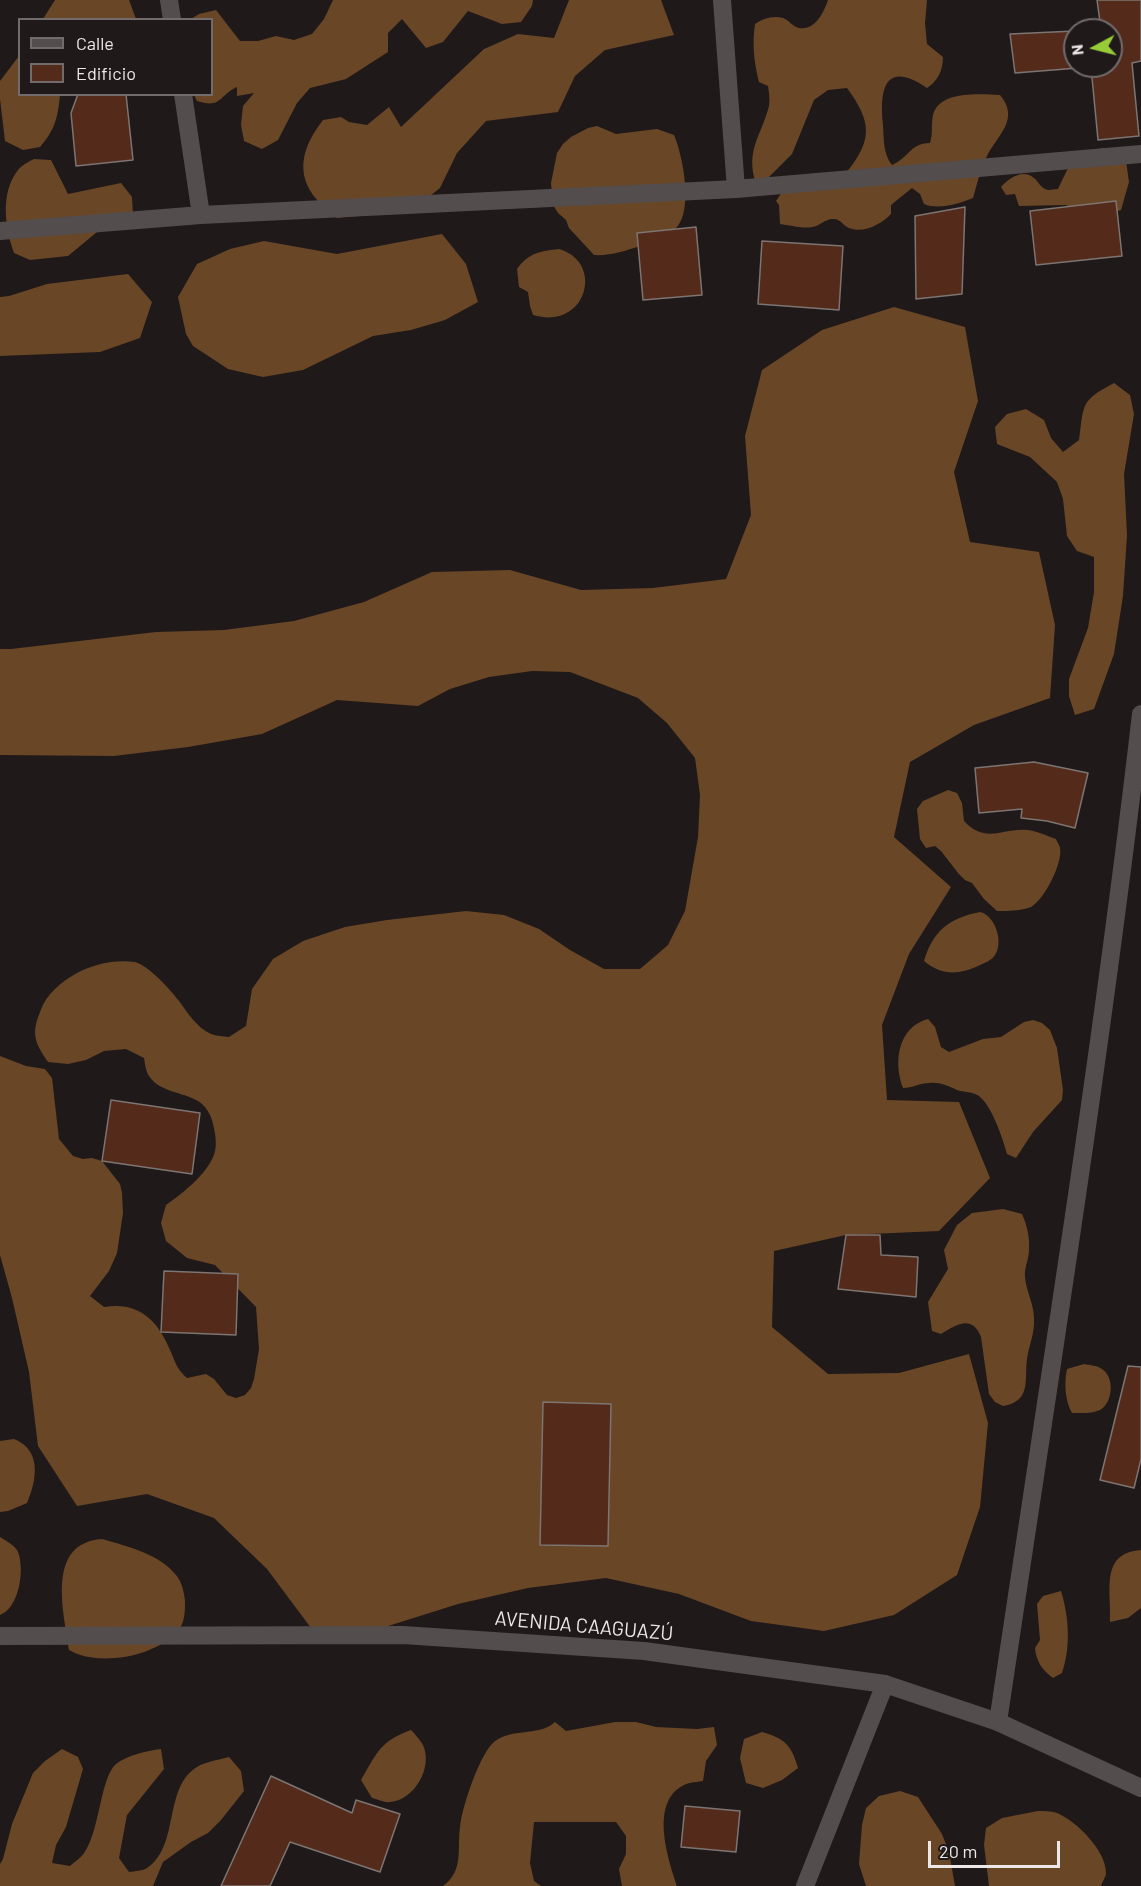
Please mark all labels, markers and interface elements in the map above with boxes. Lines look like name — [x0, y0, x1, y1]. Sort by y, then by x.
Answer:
legend — [18, 18, 213, 96]
north arrow — [1063, 18, 1123, 78]
text: Calle — [76, 32, 114, 54]
text: N — [1067, 44, 1087, 56]
text: Edificio — [76, 62, 136, 84]
street label: AVENIDA CAAGUAZÚ — [494, 1606, 674, 1646]
scale bar — [931, 1829, 1063, 1867]
text: 20 m — [939, 1840, 977, 1862]

